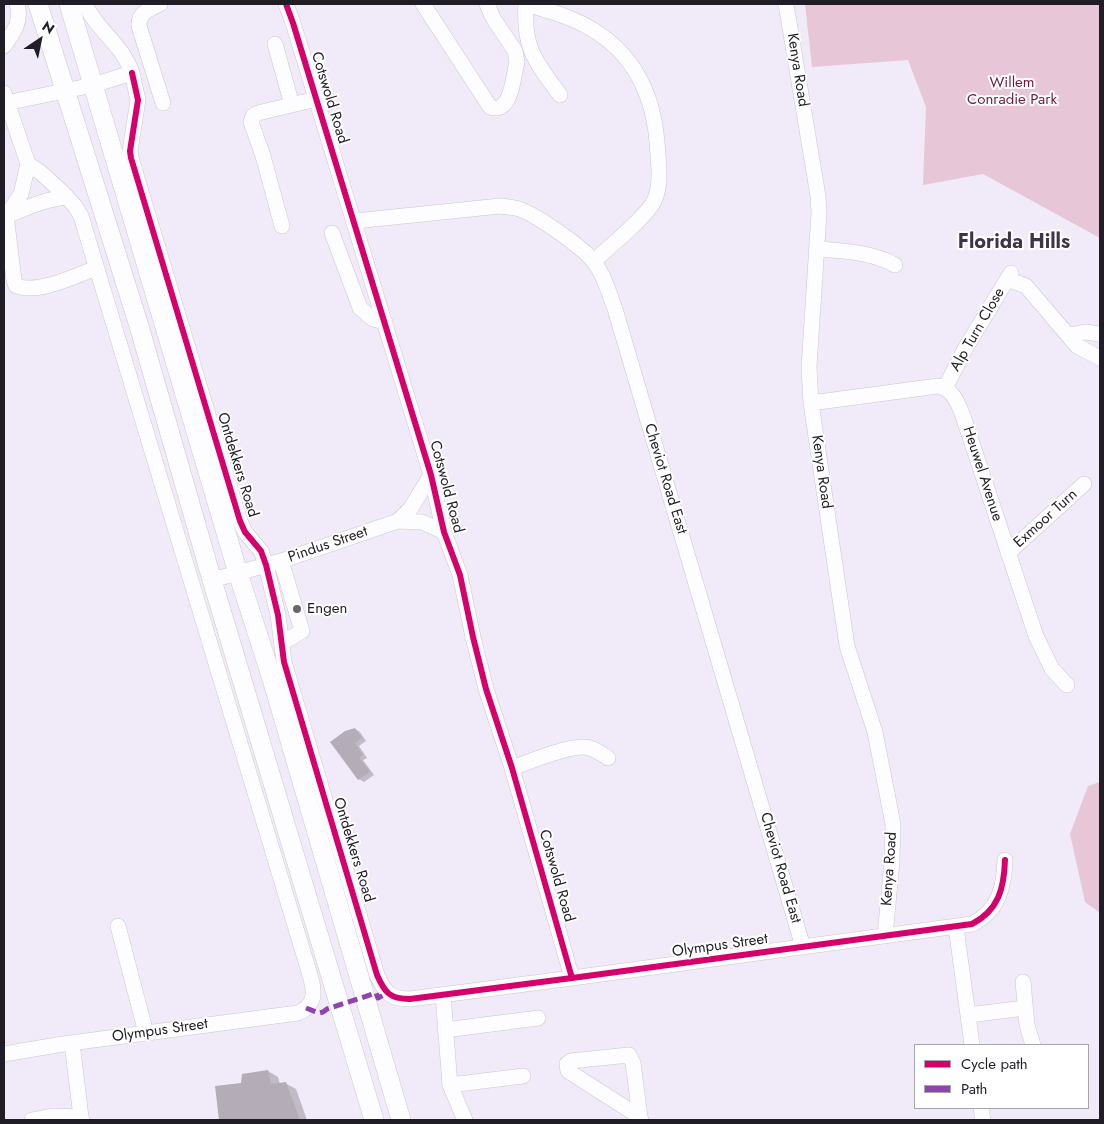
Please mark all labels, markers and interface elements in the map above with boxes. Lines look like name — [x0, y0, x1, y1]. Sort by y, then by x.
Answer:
north arrow — [15, 15, 65, 65]
text: N — [38, 16, 59, 39]
street label: Kenya Road — [782, 32, 812, 108]
street label: Cotswold Road — [306, 50, 352, 146]
park label: Willem Conradie Park — [967, 74, 1057, 109]
district label: Florida Hills — [958, 231, 1070, 255]
street label: Alp Turn Close — [947, 285, 1009, 375]
street label: Ontdekkers Road — [213, 411, 261, 519]
street label: Cheviot Road East — [640, 422, 690, 536]
street label: Heuwel Avenue — [958, 424, 1006, 524]
street label: Kenya Road — [807, 434, 835, 510]
street label: Cotswold Road — [425, 439, 467, 535]
street label: Exmoor Turn — [1011, 486, 1081, 552]
street label: Pindus Street — [286, 523, 370, 567]
place label: Engen — [307, 600, 347, 618]
marker: Engen — [291, 603, 303, 615]
street label: Ontdekkers Road — [329, 796, 377, 904]
street label: Cheviot Road East — [756, 811, 804, 925]
street label: Cotswold Road — [534, 828, 578, 924]
street label: Kenya Road — [878, 831, 902, 907]
street label: Olympus Street — [671, 930, 769, 962]
street label: Olympus Street — [111, 1015, 209, 1047]
legend — [914, 1044, 1089, 1109]
text: Cycle path — [961, 1053, 1028, 1075]
text: Path — [961, 1078, 987, 1100]

